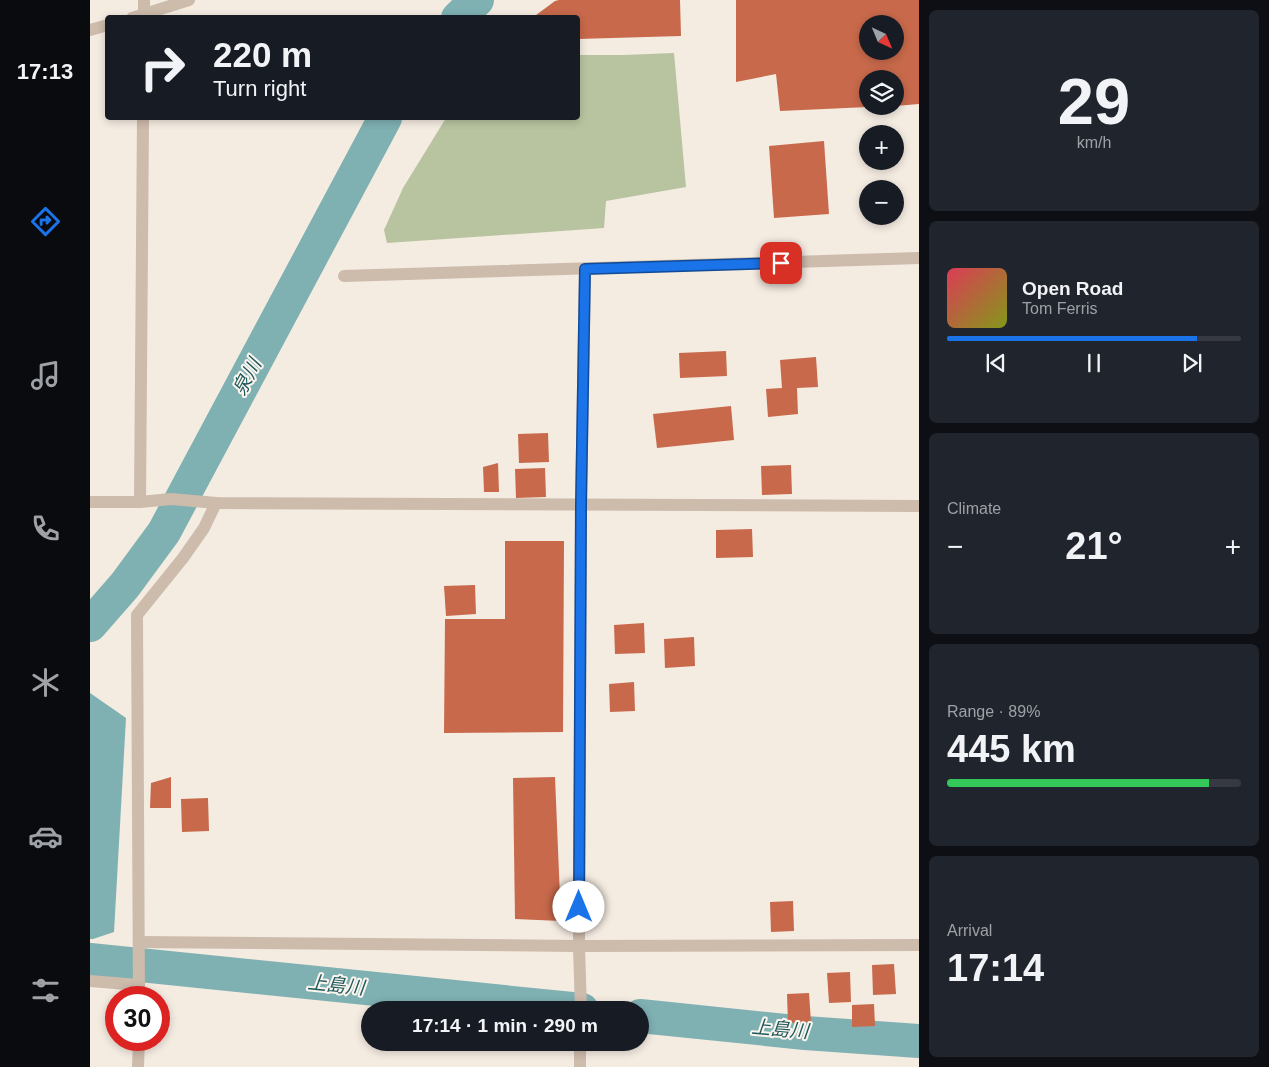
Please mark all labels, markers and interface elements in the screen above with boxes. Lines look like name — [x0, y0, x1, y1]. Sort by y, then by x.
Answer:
north arrow — [859, 15, 904, 60]
map controls — [859, 15, 904, 225]
icon: right — [130, 35, 195, 100]
text: 220 m — [213, 35, 312, 74]
text: 17:13 — [17, 59, 73, 84]
text: 29 — [1058, 65, 1130, 138]
button: layers — [859, 70, 904, 115]
text: Turn right — [213, 76, 306, 101]
button: + — [859, 125, 904, 170]
text: km/h — [1077, 134, 1111, 151]
button: − — [859, 180, 904, 225]
icon: directions — [28, 204, 63, 239]
pin — [760, 242, 802, 284]
icon: arrive — [767, 249, 795, 277]
text: Open Road — [1022, 278, 1123, 299]
text: Tom Ferris — [1022, 300, 1098, 317]
icon: previous — [982, 349, 1010, 377]
icon: pause — [1080, 349, 1108, 377]
icon: next — [1178, 349, 1206, 377]
water label: 泉川 — [229, 354, 266, 399]
icon: music — [28, 358, 63, 393]
text: Climate — [947, 500, 1001, 517]
icon: phone — [28, 511, 63, 546]
text: 21° — [1065, 525, 1123, 567]
text: − — [947, 531, 963, 562]
text: + — [1225, 531, 1241, 562]
icon: climate — [28, 665, 63, 700]
text: Range · 89% — [947, 703, 1040, 720]
text: 445 km — [947, 728, 1076, 770]
icon: car — [28, 819, 63, 854]
position arrow — [552, 880, 604, 932]
text: Arrival — [947, 922, 992, 939]
text: 17:14 — [947, 947, 1044, 989]
water label: 上島川 — [307, 972, 367, 999]
icon: filters — [28, 973, 63, 1008]
speed limit sign: 30 — [105, 986, 170, 1051]
text: 17:14 · 1 min · 290 m — [412, 1015, 598, 1036]
water label: 上島川 — [751, 1016, 811, 1042]

